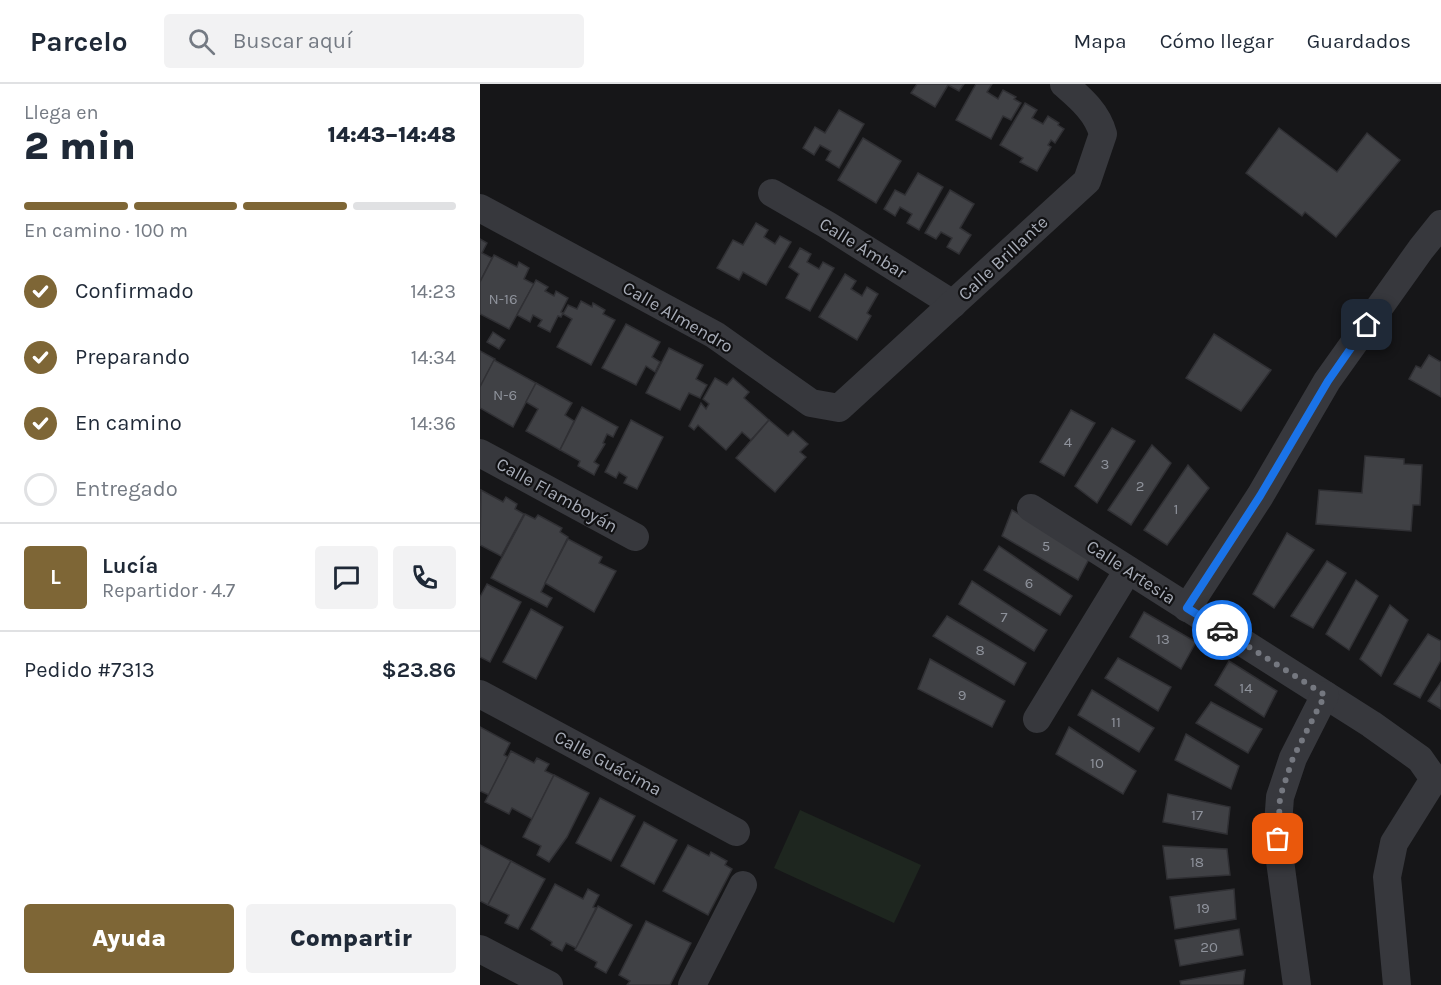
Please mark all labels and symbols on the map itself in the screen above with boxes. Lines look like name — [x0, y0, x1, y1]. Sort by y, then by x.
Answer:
street label: Calle Brillante — [954, 211, 1052, 305]
street label: Calle Ámbar — [815, 212, 912, 284]
street label: Calle Almendro — [619, 277, 737, 357]
house number: N-16 — [488, 290, 518, 308]
pin — [1341, 299, 1392, 350]
house number: N-6 — [493, 386, 517, 404]
house number: 4 — [1064, 433, 1073, 451]
street label: Calle Flamboyán — [492, 453, 622, 537]
house number: 3 — [1101, 455, 1109, 473]
house number: 2 — [1136, 477, 1144, 495]
house number: 1 — [1174, 500, 1178, 518]
street label: Calle Artesia — [1082, 535, 1180, 609]
house number: 5 — [1042, 537, 1050, 555]
house number: 6 — [1025, 574, 1033, 592]
courier — [1192, 600, 1252, 660]
house number: 7 — [1000, 608, 1008, 626]
house number: 13 — [1156, 630, 1170, 648]
house number: 8 — [975, 641, 985, 659]
house number: 14 — [1239, 679, 1253, 697]
house number: 9 — [958, 686, 966, 704]
house number: 11 — [1111, 713, 1121, 731]
street label: Calle Guácima — [551, 726, 665, 800]
house number: 10 — [1090, 754, 1104, 772]
house number: 17 — [1191, 806, 1203, 824]
pin — [1252, 813, 1303, 864]
house number: 18 — [1190, 853, 1204, 871]
house number: 19 — [1196, 899, 1210, 917]
house number: 20 — [1200, 938, 1218, 956]

